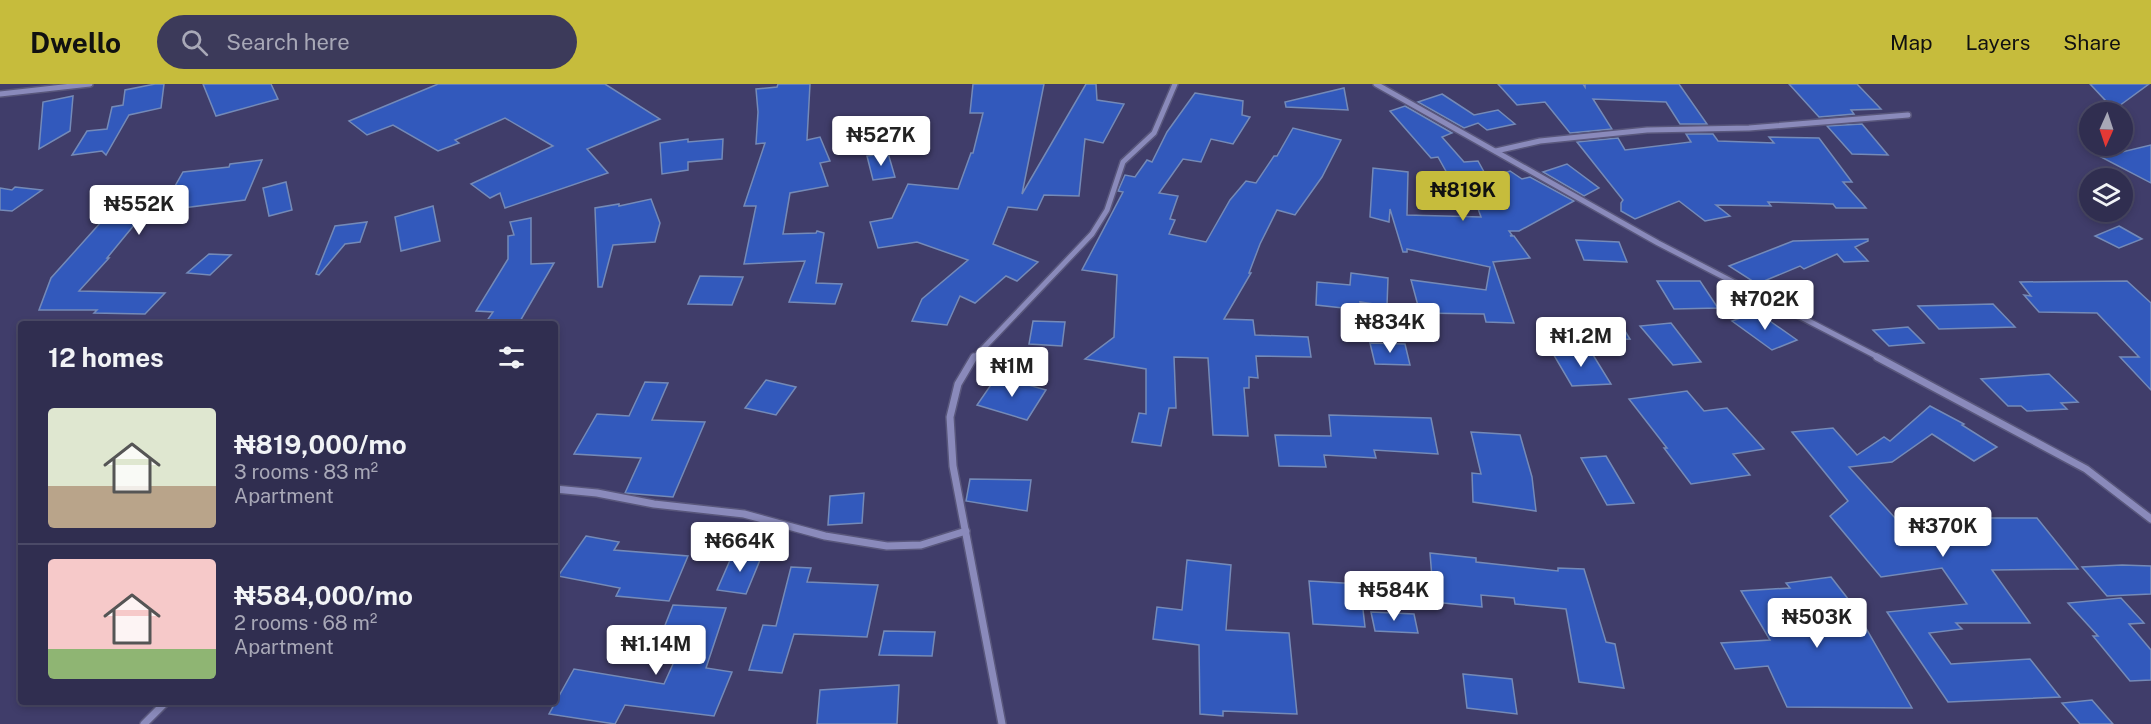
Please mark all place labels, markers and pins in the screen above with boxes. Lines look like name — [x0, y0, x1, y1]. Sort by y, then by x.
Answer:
pin: ₦527K — [839, 116, 923, 167]
pin: ₦819K — [1421, 171, 1505, 222]
pin: ₦552K — [97, 185, 181, 236]
pin: ₦702K — [1723, 280, 1807, 331]
pin: ₦834K — [1348, 303, 1432, 354]
pin: ₦1.2M — [1539, 317, 1623, 368]
pin: ₦1M — [983, 347, 1041, 398]
pin: ₦370K — [1901, 507, 1985, 558]
pin: ₦664K — [698, 522, 782, 573]
pin: ₦584K — [1352, 571, 1436, 622]
pin: ₦503K — [1775, 598, 1859, 649]
pin: ₦1.14M — [607, 625, 705, 676]

